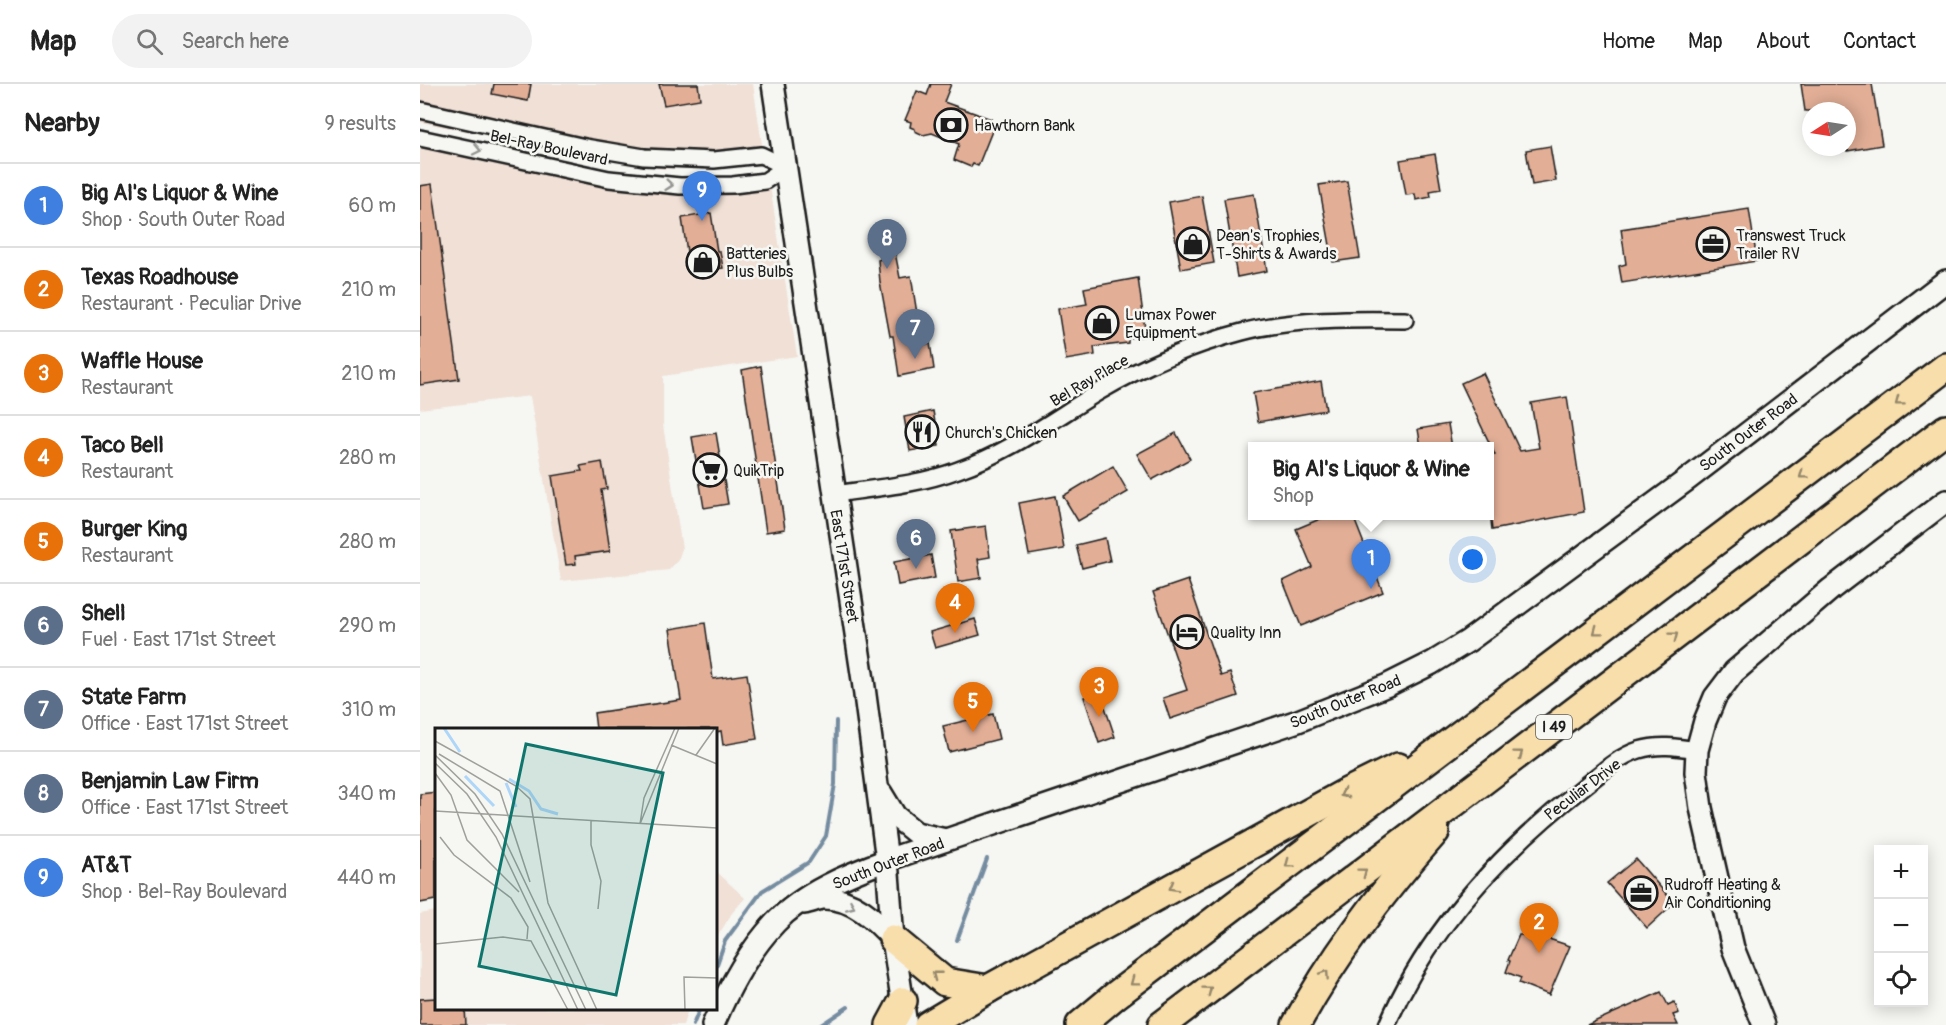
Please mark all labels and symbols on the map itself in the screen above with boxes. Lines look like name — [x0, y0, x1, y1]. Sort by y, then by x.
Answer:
north arrow — [1802, 102, 1856, 156]
bank icon: Hawthorn Bank — [933, 107, 969, 143]
place label: Hawthorn Bank — [974, 116, 1075, 136]
street label: Bel-Ray Boulevard — [488, 126, 609, 170]
one-way arrow — [472, 143, 482, 156]
pin: 9 — [682, 172, 722, 221]
one-way arrow — [664, 178, 673, 191]
pin: 8 — [868, 220, 906, 269]
shop icon: Dean's Trophies, T-Shirts & Awards — [1175, 226, 1211, 262]
place label: Dean's Trophies, T-Shirts & Awards — [1216, 226, 1336, 264]
office icon: Transwest Truck Trailer RV — [1695, 226, 1731, 262]
place label: Transwest Truck Trailer RV — [1736, 226, 1846, 264]
shop icon: Batteries Plus Bulbs — [685, 244, 721, 280]
place label: Batteries Plus Bulbs — [726, 244, 793, 282]
shop icon: Lumax Power Equipment — [1084, 305, 1120, 341]
place label: Lumax Power Equipment — [1125, 305, 1217, 343]
pin: 7 — [896, 310, 934, 359]
street label: Bel Ray Place — [1047, 350, 1132, 411]
street label: South Outer Road — [1695, 389, 1802, 476]
one-way arrow — [1895, 395, 1906, 406]
restaurant icon: Church's Chicken — [904, 414, 940, 450]
place label: Church's Chicken — [945, 423, 1057, 443]
supermarket icon: QuikTrip — [692, 452, 728, 488]
place label: QuikTrip — [733, 461, 784, 481]
one-way arrow — [1799, 468, 1810, 479]
street label: East 171st Street — [825, 508, 863, 625]
pin: 6 — [896, 520, 936, 569]
pin: 1 — [1352, 540, 1390, 589]
your location — [1458, 545, 1487, 574]
pin: 4 — [936, 584, 974, 633]
hotel icon: Quality Inn — [1169, 614, 1205, 650]
place label: Quality Inn — [1210, 623, 1281, 643]
one-way arrow — [1593, 624, 1604, 635]
one-way arrow — [1667, 632, 1678, 643]
pin: 3 — [1080, 668, 1118, 717]
street label: South Outer Road — [1287, 671, 1404, 733]
pin: 5 — [954, 682, 992, 732]
road number: I 49 — [1536, 715, 1572, 739]
inset map — [435, 728, 717, 1010]
one-way arrow — [1512, 750, 1523, 761]
street label: Peculiar Drive — [1541, 755, 1625, 825]
one-way arrow — [1339, 786, 1350, 798]
street label: South Outer Road — [830, 833, 947, 894]
one-way arrow — [1285, 857, 1296, 868]
one-way arrow — [1357, 868, 1368, 879]
office icon: Rudroff Heating & Air Conditioning — [1623, 875, 1659, 911]
place label: Rudroff Heating & Air Conditioning — [1664, 875, 1781, 913]
one-way arrow — [1169, 880, 1179, 891]
one-way arrow — [844, 898, 855, 910]
pin: 2 — [1520, 904, 1558, 953]
one-way arrow — [1318, 970, 1329, 981]
one-way arrow — [931, 972, 942, 983]
one-way arrow — [1129, 974, 1140, 985]
one-way arrow — [1201, 986, 1212, 997]

